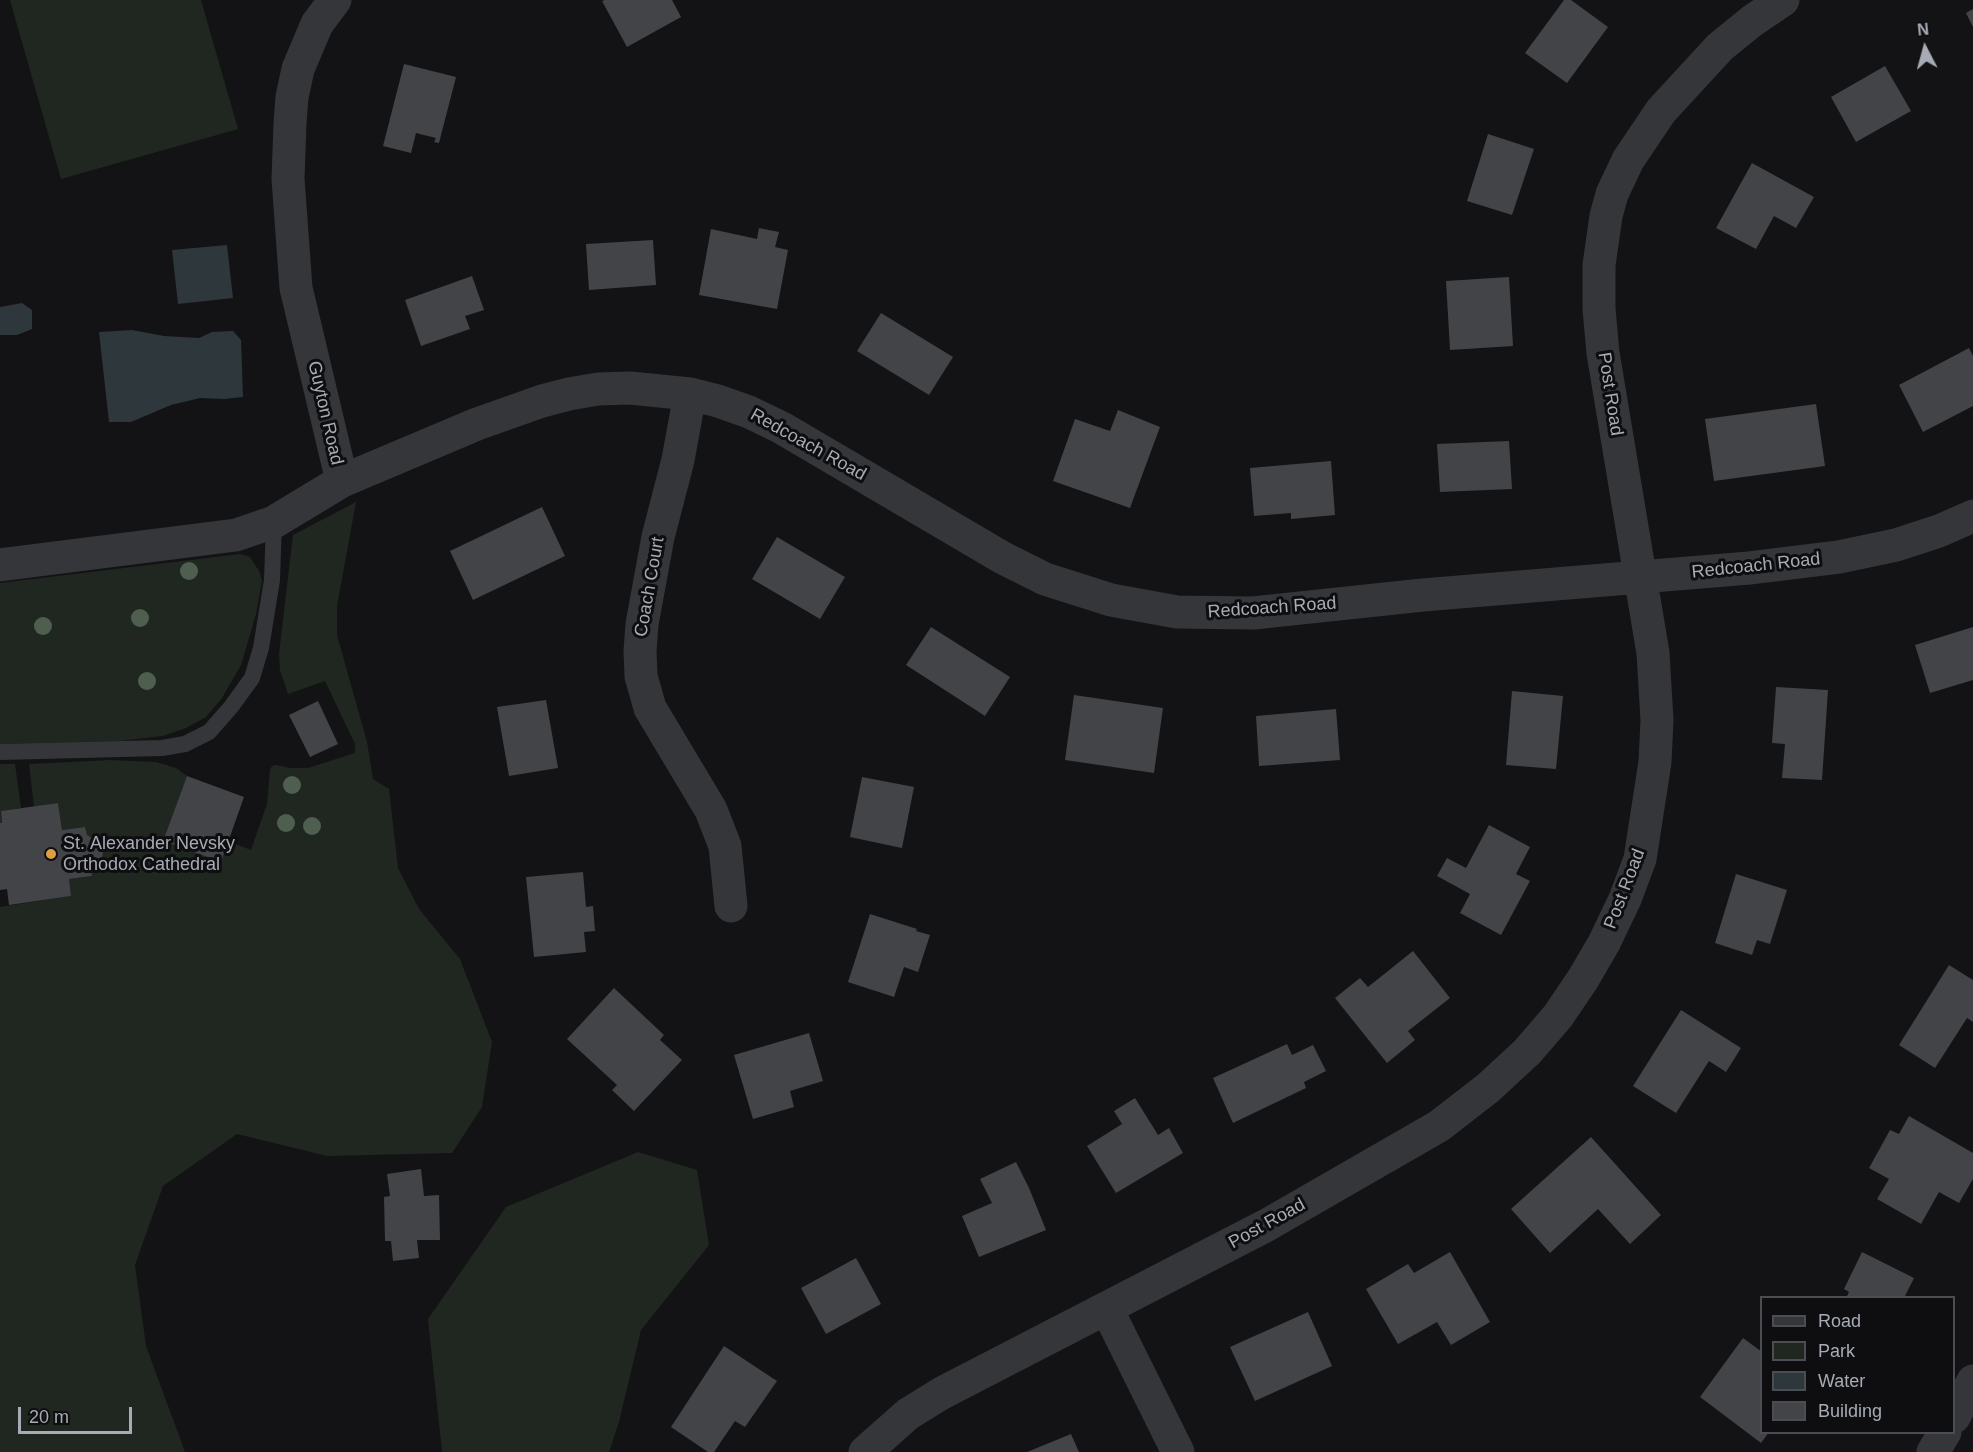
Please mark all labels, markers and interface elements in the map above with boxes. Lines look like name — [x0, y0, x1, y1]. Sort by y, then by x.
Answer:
north arrow — [1895, 18, 1955, 78]
text: N — [1916, 21, 1930, 39]
street label: Post Road — [1593, 351, 1627, 437]
street label: Guyton Road — [303, 359, 347, 467]
street label: Redcoach Road — [746, 404, 870, 486]
street label: Coach Court — [631, 535, 669, 639]
street label: Redcoach Road — [1691, 549, 1821, 583]
street label: Redcoach Road — [1207, 593, 1337, 623]
place label: St. Alexander Nevsky Orthodox Cathedral — [63, 833, 235, 876]
street label: Post Road — [1600, 846, 1650, 932]
marker: St. Alexander Nevsky Orthodox Cathedral — [44, 847, 58, 861]
street label: Post Road — [1225, 1194, 1309, 1254]
legend — [1760, 1296, 1955, 1434]
text: Road — [1818, 1311, 1861, 1331]
text: Park — [1818, 1341, 1855, 1361]
text: Water — [1818, 1371, 1865, 1391]
scale bar — [21, 1395, 135, 1433]
text: Building — [1818, 1401, 1882, 1421]
text: 20 m — [29, 1407, 69, 1427]

